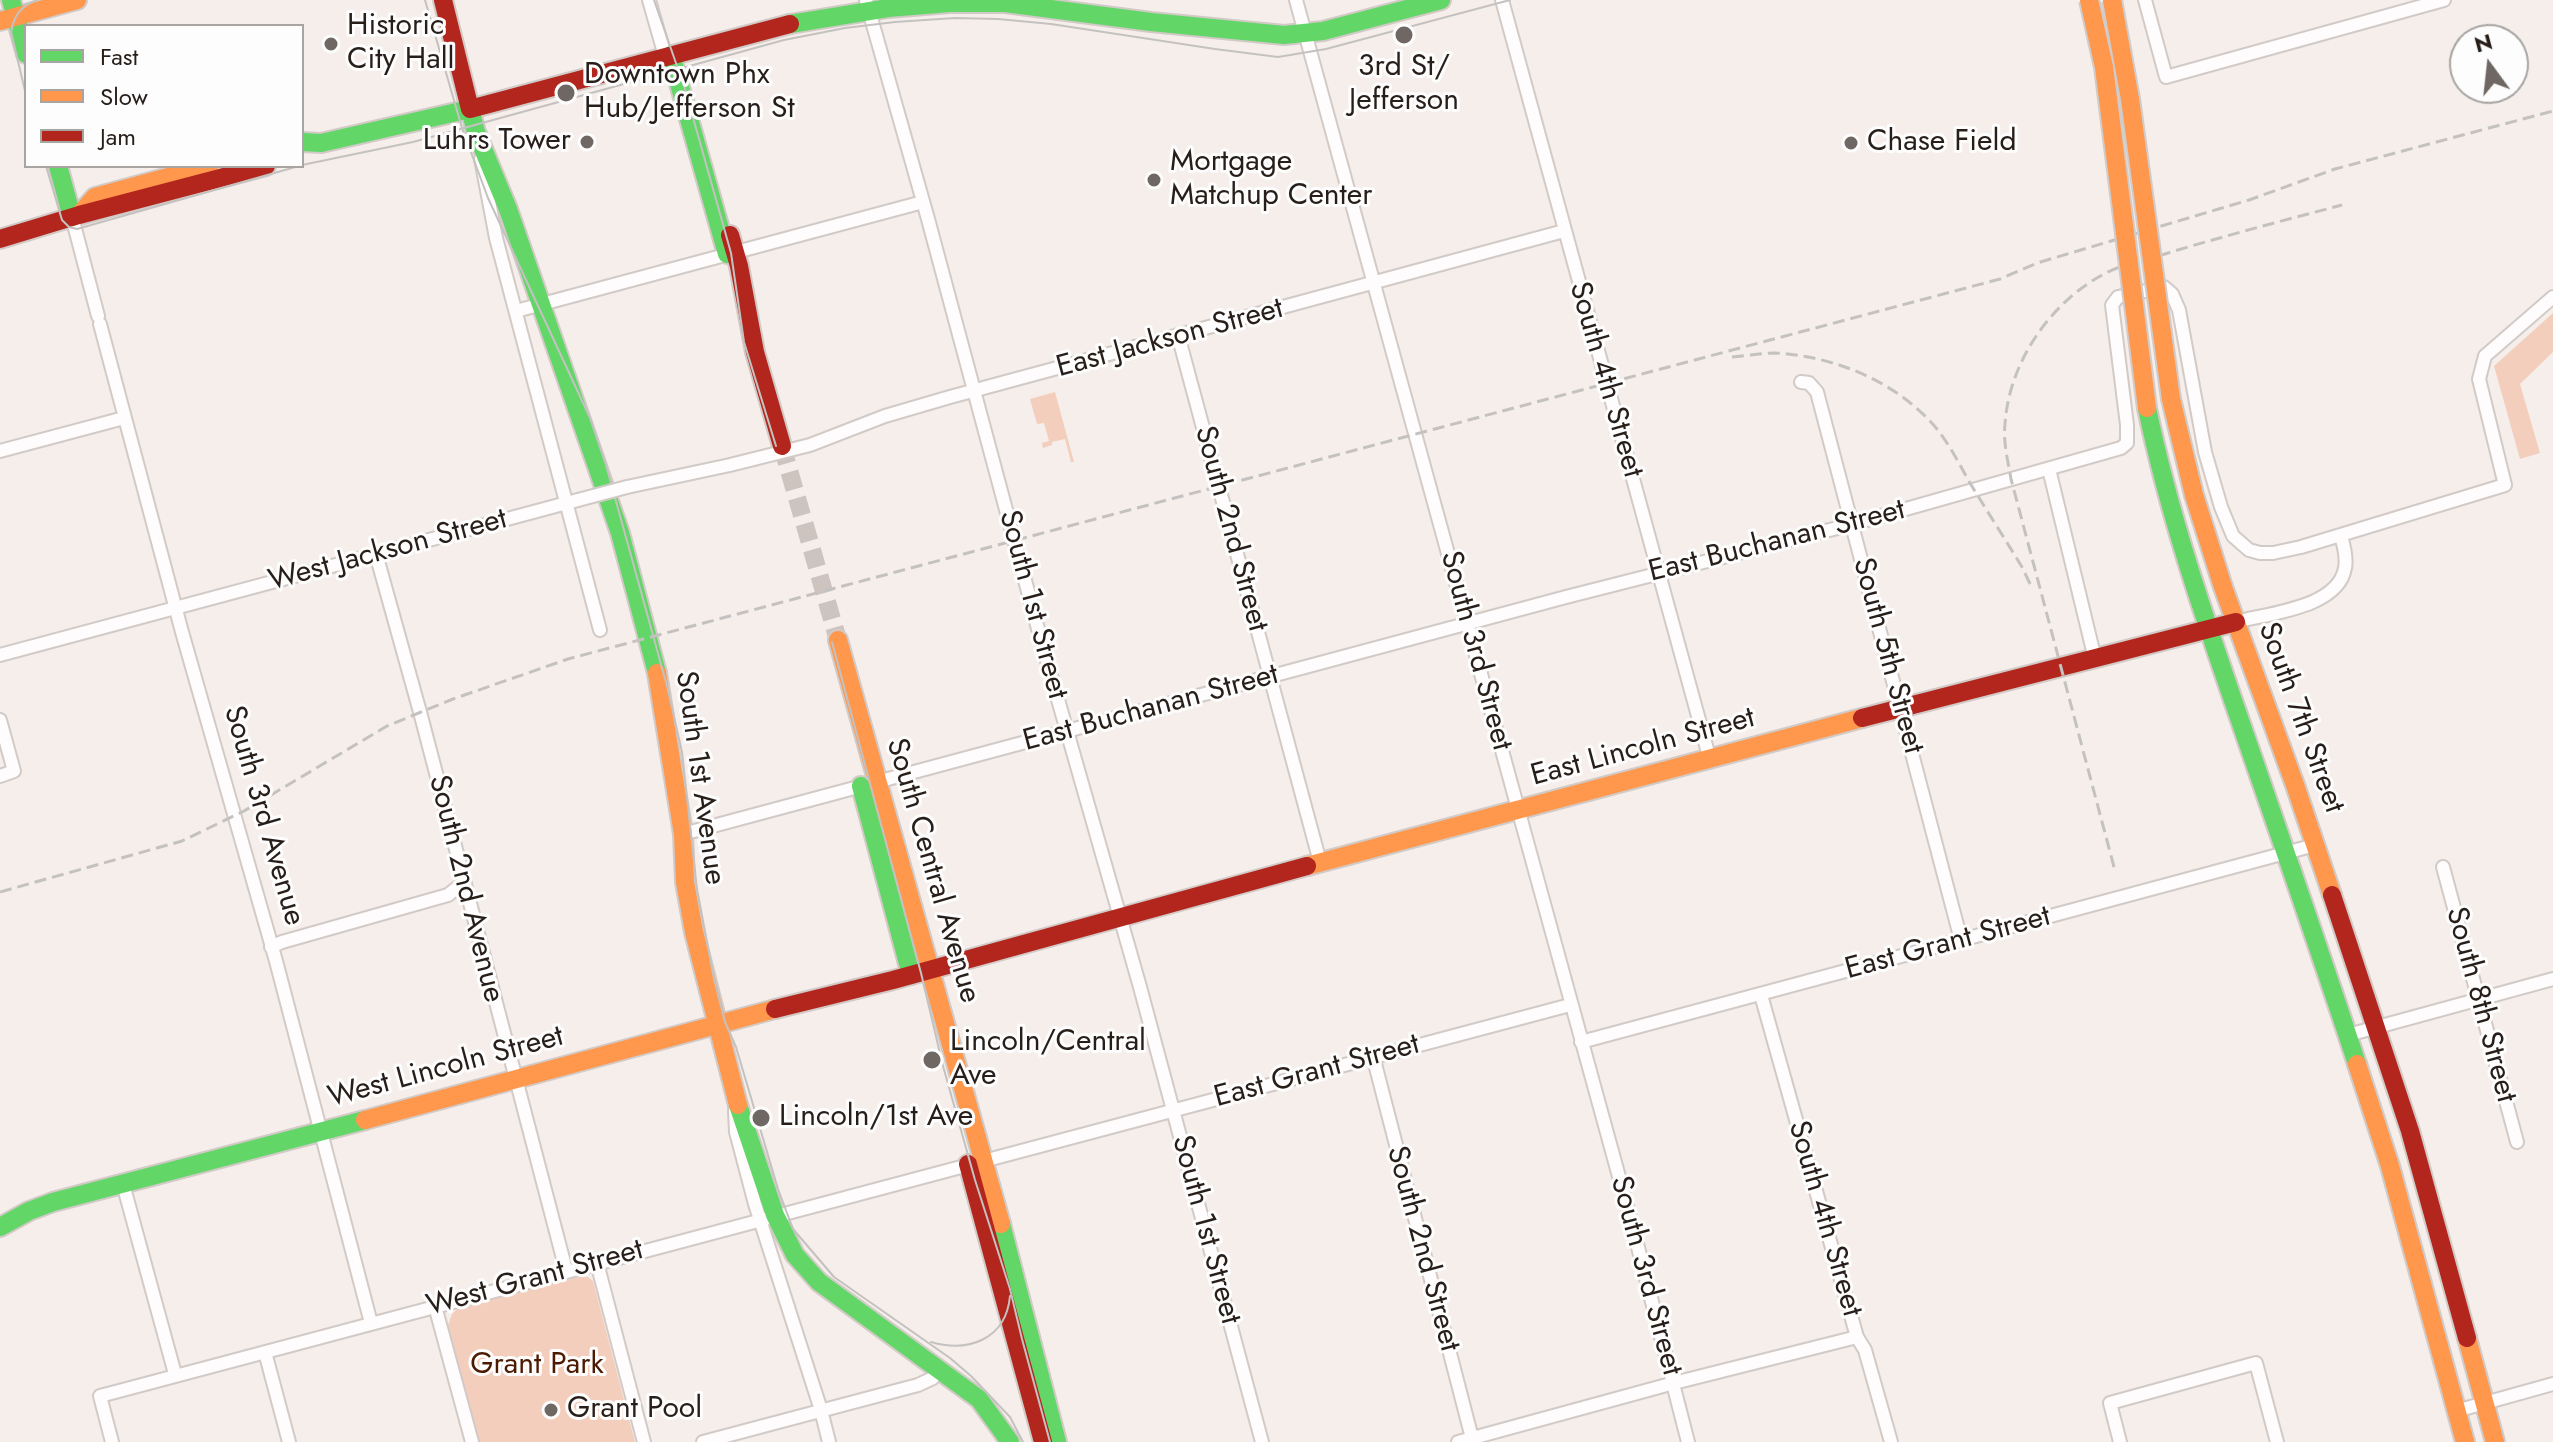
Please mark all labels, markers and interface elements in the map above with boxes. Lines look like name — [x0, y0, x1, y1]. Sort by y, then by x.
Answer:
place label: Historic City Hall — [347, 9, 454, 80]
legend — [24, 24, 304, 168]
marker: 3rd St/ Jefferson — [1393, 24, 1415, 46]
north arrow — [2449, 24, 2529, 104]
text: N — [2471, 25, 2496, 60]
marker: Historic City Hall — [322, 35, 340, 53]
text: Fast — [100, 39, 138, 74]
place label: 3rd St/ Jefferson — [1349, 50, 1459, 120]
place label: Downtown Phx Hub/Jefferson St — [584, 58, 795, 128]
text: Slow — [100, 79, 148, 114]
marker: Downtown Phx Hub/Jefferson St — [555, 82, 577, 104]
text: Jam — [100, 119, 136, 154]
place label: Luhrs Tower — [423, 124, 571, 160]
place label: Chase Field — [1867, 125, 2017, 161]
marker: Luhrs Tower — [578, 133, 596, 151]
marker: Chase Field — [1842, 134, 1860, 152]
place label: Mortgage Matchup Center — [1170, 145, 1373, 216]
marker: Mortgage Matchup Center — [1145, 171, 1163, 189]
street label: South 4th Street — [1560, 278, 1650, 482]
street label: East Jackson Street — [1053, 291, 1287, 387]
street label: South 2nd Street — [1185, 422, 1275, 636]
street label: East Buchanan Street — [1645, 493, 1909, 591]
street label: West Jackson Street — [265, 502, 511, 600]
street label: South 1st Street — [990, 507, 1074, 703]
street label: South 3rd Street — [1431, 547, 1519, 755]
street label: South 5th Street — [1844, 554, 1930, 758]
street label: South 7th Street — [2249, 618, 2351, 818]
street label: East Buchanan Street — [1019, 658, 1283, 760]
street label: South 1st Avenue — [666, 669, 732, 887]
street label: East Lincoln Street — [1527, 701, 1759, 795]
street label: South 3rd Avenue — [214, 702, 312, 930]
street label: South Central Avenue — [877, 735, 987, 1007]
street label: South 2nd Avenue — [419, 772, 511, 1006]
street label: East Grant Street — [1842, 899, 2054, 989]
street label: South 8th Street — [2437, 904, 2523, 1106]
street label: West Lincoln Street — [324, 1019, 568, 1117]
place label: Lincoln/Central Ave — [950, 1025, 1146, 1096]
street label: East Grant Street — [1211, 1027, 1423, 1117]
marker: Lincoln/Central Ave — [921, 1049, 943, 1071]
place label: Lincoln/1st Ave — [779, 1100, 973, 1136]
marker: Lincoln/1st Ave — [750, 1107, 772, 1129]
street label: South 4th Street — [1779, 1117, 1869, 1321]
street label: South 1st Street — [1163, 1132, 1247, 1328]
street label: South 2nd Street — [1377, 1142, 1467, 1356]
street label: South 3rd Street — [1601, 1172, 1689, 1380]
street label: West Grant Street — [423, 1233, 647, 1325]
park label: Grant Park — [470, 1348, 604, 1384]
place label: Grant Pool — [567, 1392, 702, 1428]
marker: Grant Pool — [542, 1401, 560, 1419]

